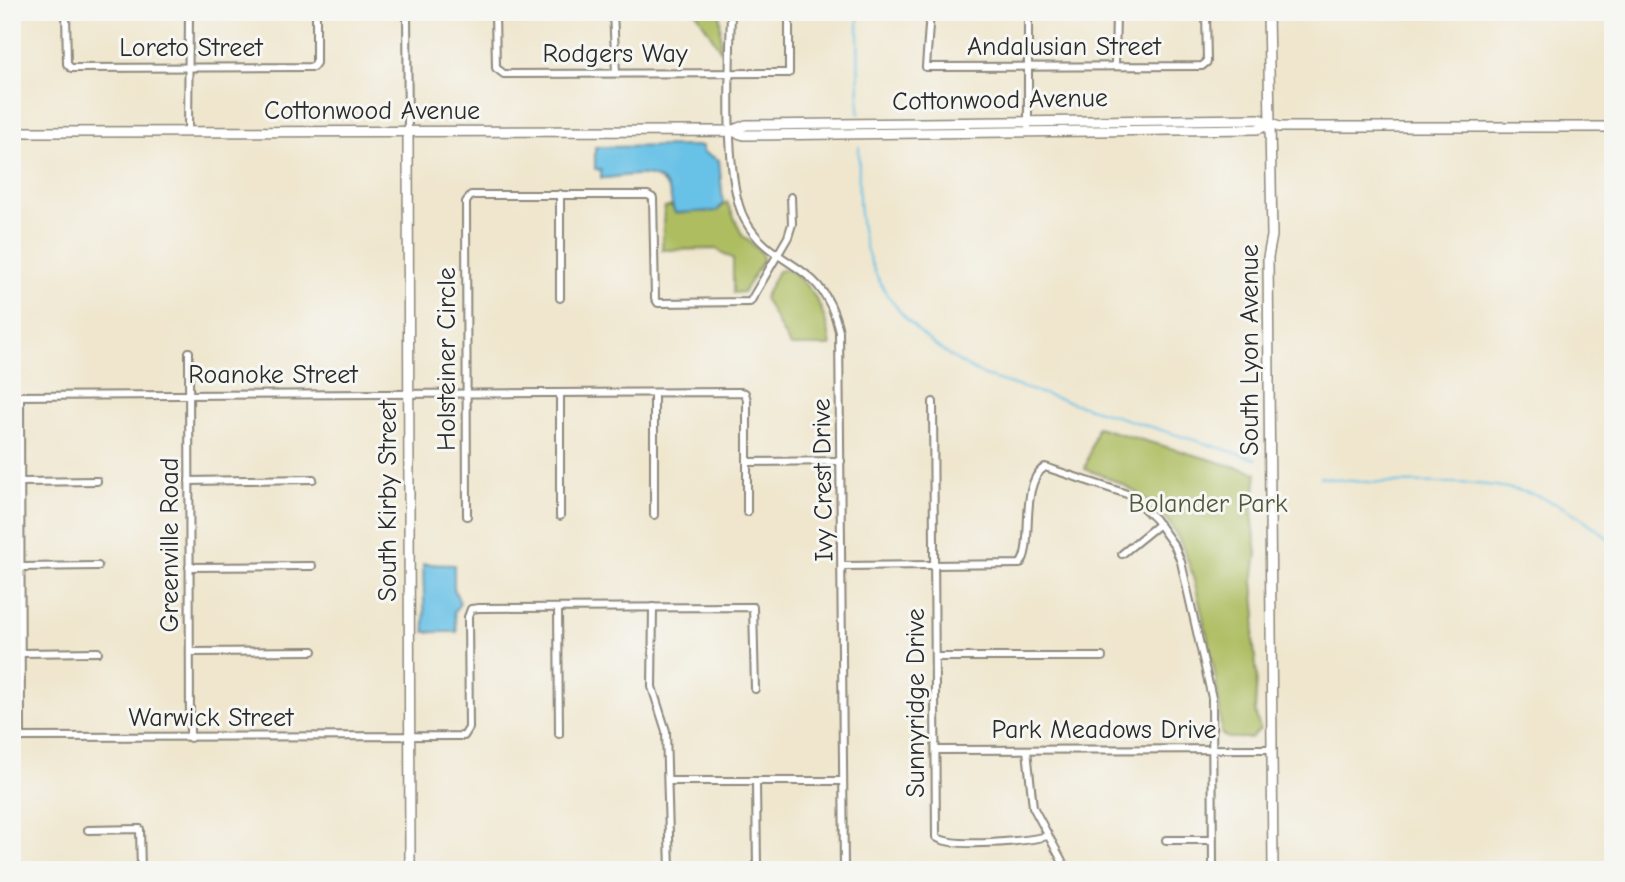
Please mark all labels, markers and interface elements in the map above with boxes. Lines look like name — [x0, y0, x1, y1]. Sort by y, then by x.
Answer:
street label: Andalusian Street — [967, 32, 1163, 62]
street label: Loreto Street — [119, 33, 264, 63]
street label: Rodgers Way — [542, 39, 688, 69]
street label: Cottonwood Avenue — [892, 83, 1108, 117]
street label: Cottonwood Avenue — [264, 96, 480, 126]
street label: South Lyon Avenue — [1235, 244, 1265, 456]
street label: Holsteiner Circle — [432, 267, 462, 451]
street label: Roanoke Street — [188, 360, 359, 390]
street label: Ivy Crest Drive — [807, 398, 839, 562]
street label: South Kirby Street — [373, 399, 403, 602]
street label: Greenville Road — [155, 458, 185, 632]
park label: Bolander Park — [1129, 489, 1288, 519]
street label: Sunnyridge Drive — [901, 608, 931, 798]
street label: Warwick Street — [129, 703, 295, 733]
street label: Park Meadows Drive — [991, 715, 1217, 745]

